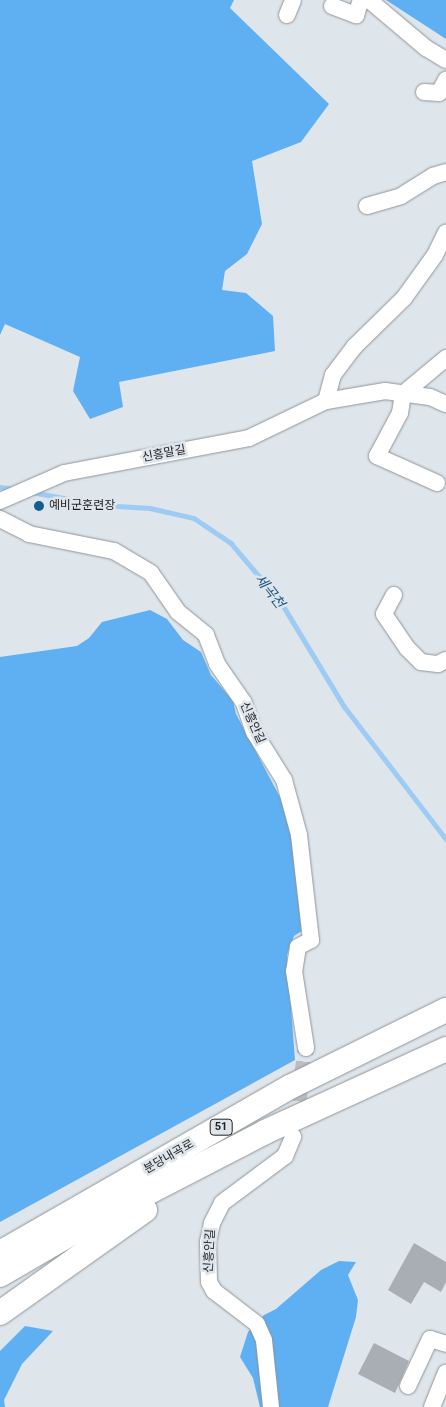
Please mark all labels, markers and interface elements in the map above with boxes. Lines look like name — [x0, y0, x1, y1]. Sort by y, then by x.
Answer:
street label: 신흥말길 — [141, 443, 187, 465]
place label: 예비군훈련장 — [49, 499, 115, 513]
marker: 예비군훈련장 — [33, 500, 45, 512]
water label: 세곡천 — [251, 571, 289, 611]
street label: 신흥안길 — [236, 700, 268, 746]
road number: 51 — [208, 1118, 234, 1136]
street label: 분당내곡로 — [141, 1137, 197, 1177]
street label: 신흥안길 — [202, 1229, 218, 1273]

